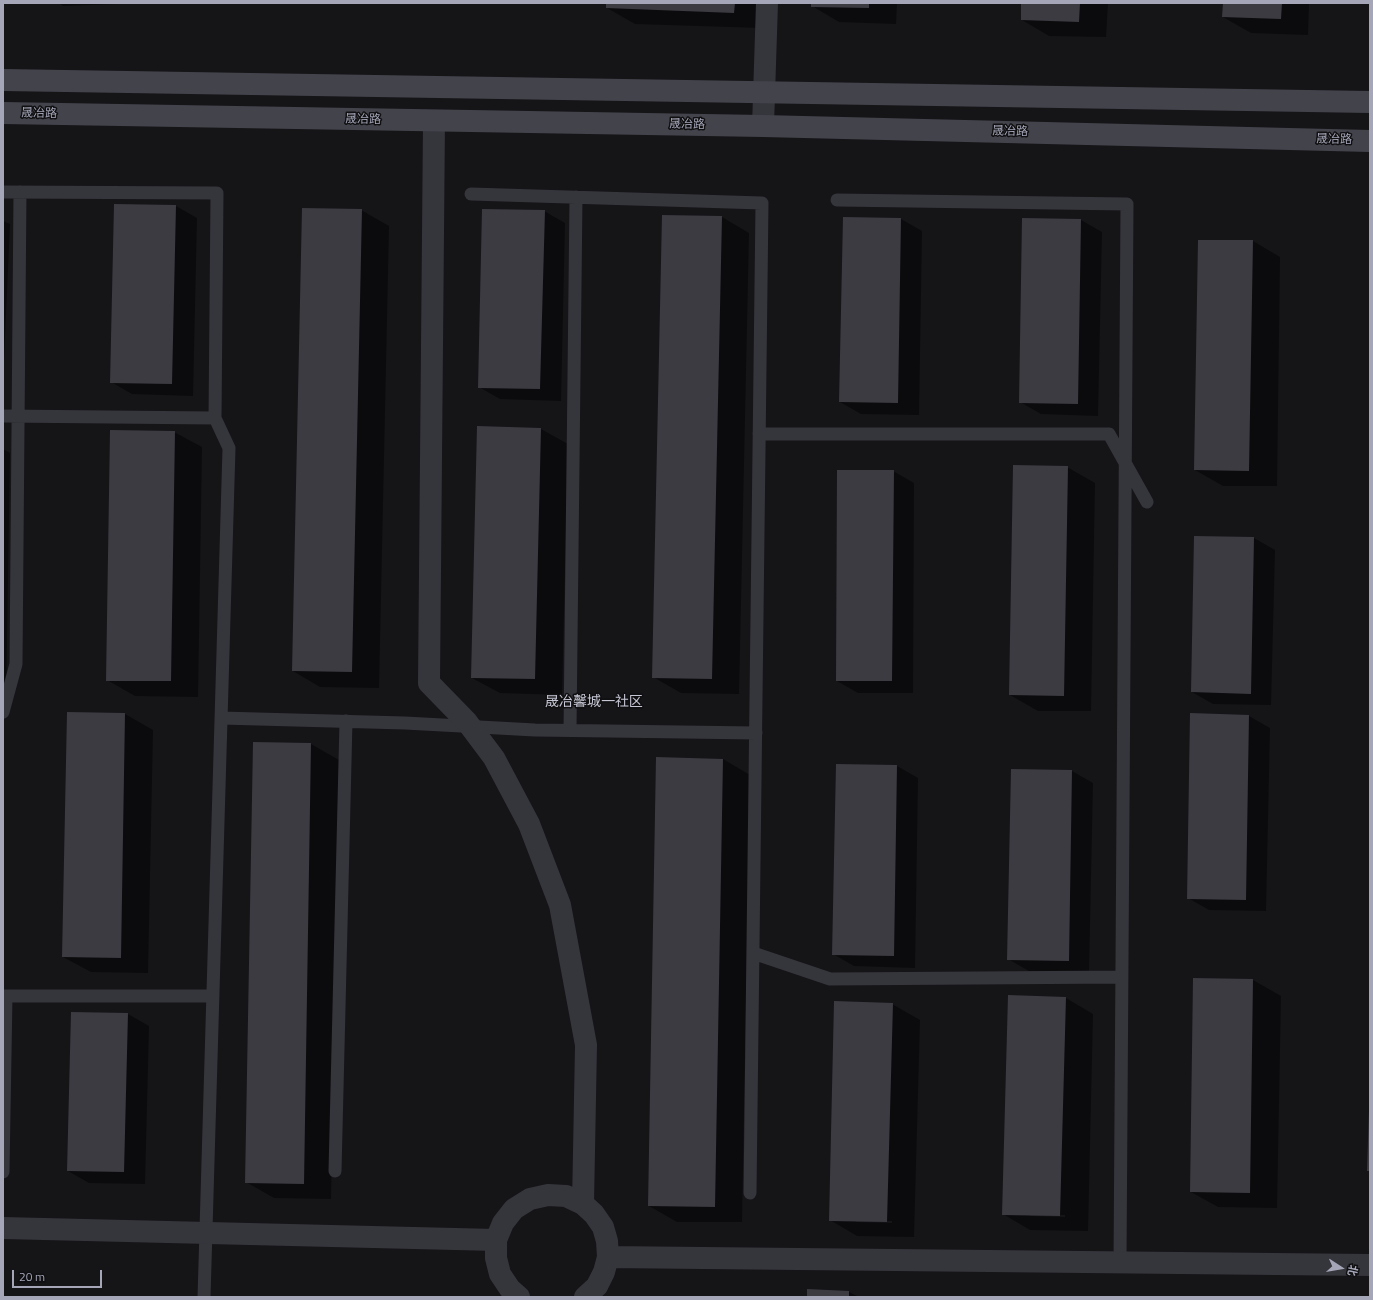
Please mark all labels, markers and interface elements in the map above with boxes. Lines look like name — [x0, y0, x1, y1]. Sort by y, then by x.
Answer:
street label: 晟冶路 — [21, 106, 57, 122]
street label: 晟冶路 — [345, 112, 381, 128]
street label: 晟冶路 — [669, 117, 705, 133]
street label: 晟冶路 — [992, 124, 1028, 140]
street label: 晟冶路 — [1316, 132, 1352, 148]
district label: 晟冶馨城一社区 — [545, 695, 643, 711]
north arrow — [1321, 1248, 1361, 1288]
scale bar — [14, 1262, 104, 1288]
text: 北 — [1344, 1263, 1362, 1278]
text: 20 m — [19, 1267, 45, 1286]

